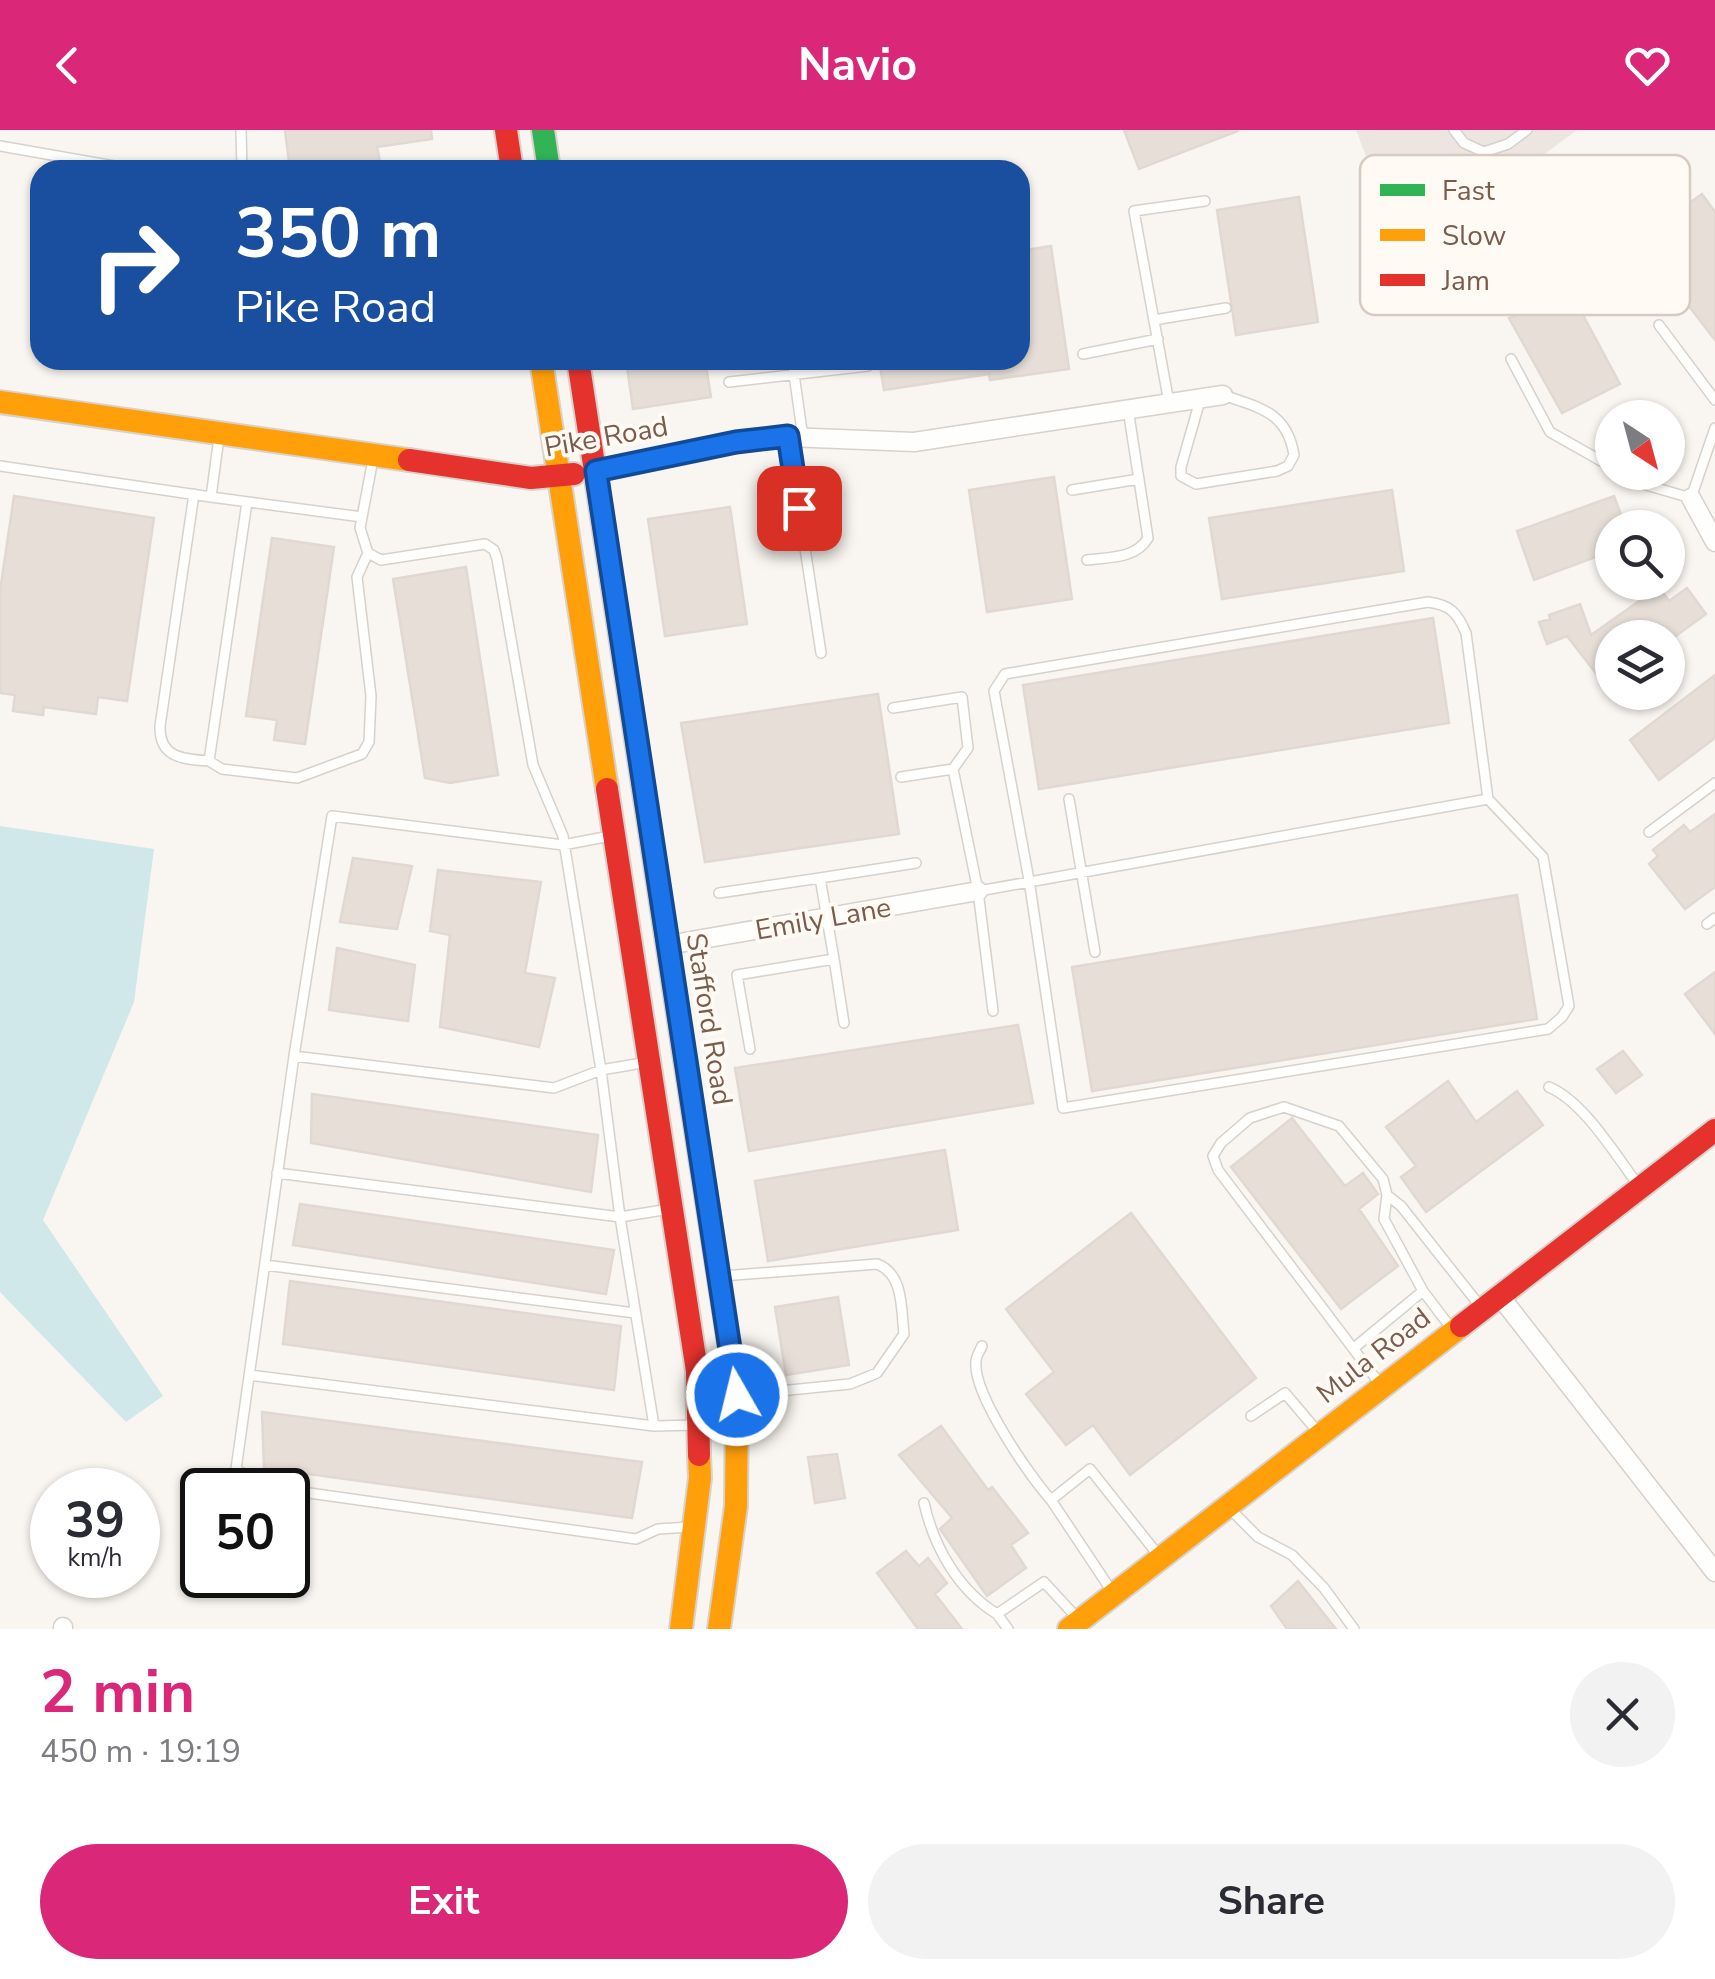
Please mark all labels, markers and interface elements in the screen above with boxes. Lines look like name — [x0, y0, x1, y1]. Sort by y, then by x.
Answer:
text: Navio — [798, 35, 917, 96]
icon: back — [40, 38, 95, 93]
icon: heart — [1620, 38, 1675, 93]
legend — [1360, 155, 1690, 315]
text: Fast — [1442, 172, 1495, 210]
text: 350 m — [235, 186, 441, 282]
icon: right — [70, 200, 200, 330]
text: Slow — [1442, 217, 1506, 255]
text: Jam — [1441, 262, 1490, 300]
text: Pike Road — [235, 277, 436, 338]
north arrow — [1595, 400, 1685, 490]
map controls — [1595, 400, 1685, 710]
street label: Pike Road — [541, 407, 671, 467]
pin — [757, 466, 842, 551]
icon: arrive — [772, 481, 827, 536]
button: search — [1595, 510, 1685, 600]
button: layers — [1595, 620, 1685, 710]
street label: Emily Lane — [752, 888, 894, 950]
street label: Stafford Road — [677, 930, 741, 1108]
street label: Mula Road — [1309, 1299, 1439, 1412]
position arrow — [685, 1343, 789, 1447]
speed limit sign: 50 — [180, 1468, 310, 1598]
text: 39 — [65, 1486, 125, 1555]
text: km/h — [67, 1541, 123, 1575]
text: 2 min — [40, 1651, 195, 1733]
button: close — [1570, 1662, 1675, 1767]
text: 450 m · 19:19 — [40, 1730, 241, 1773]
button: Exit — [40, 1844, 848, 1959]
button: Share — [868, 1844, 1675, 1959]

